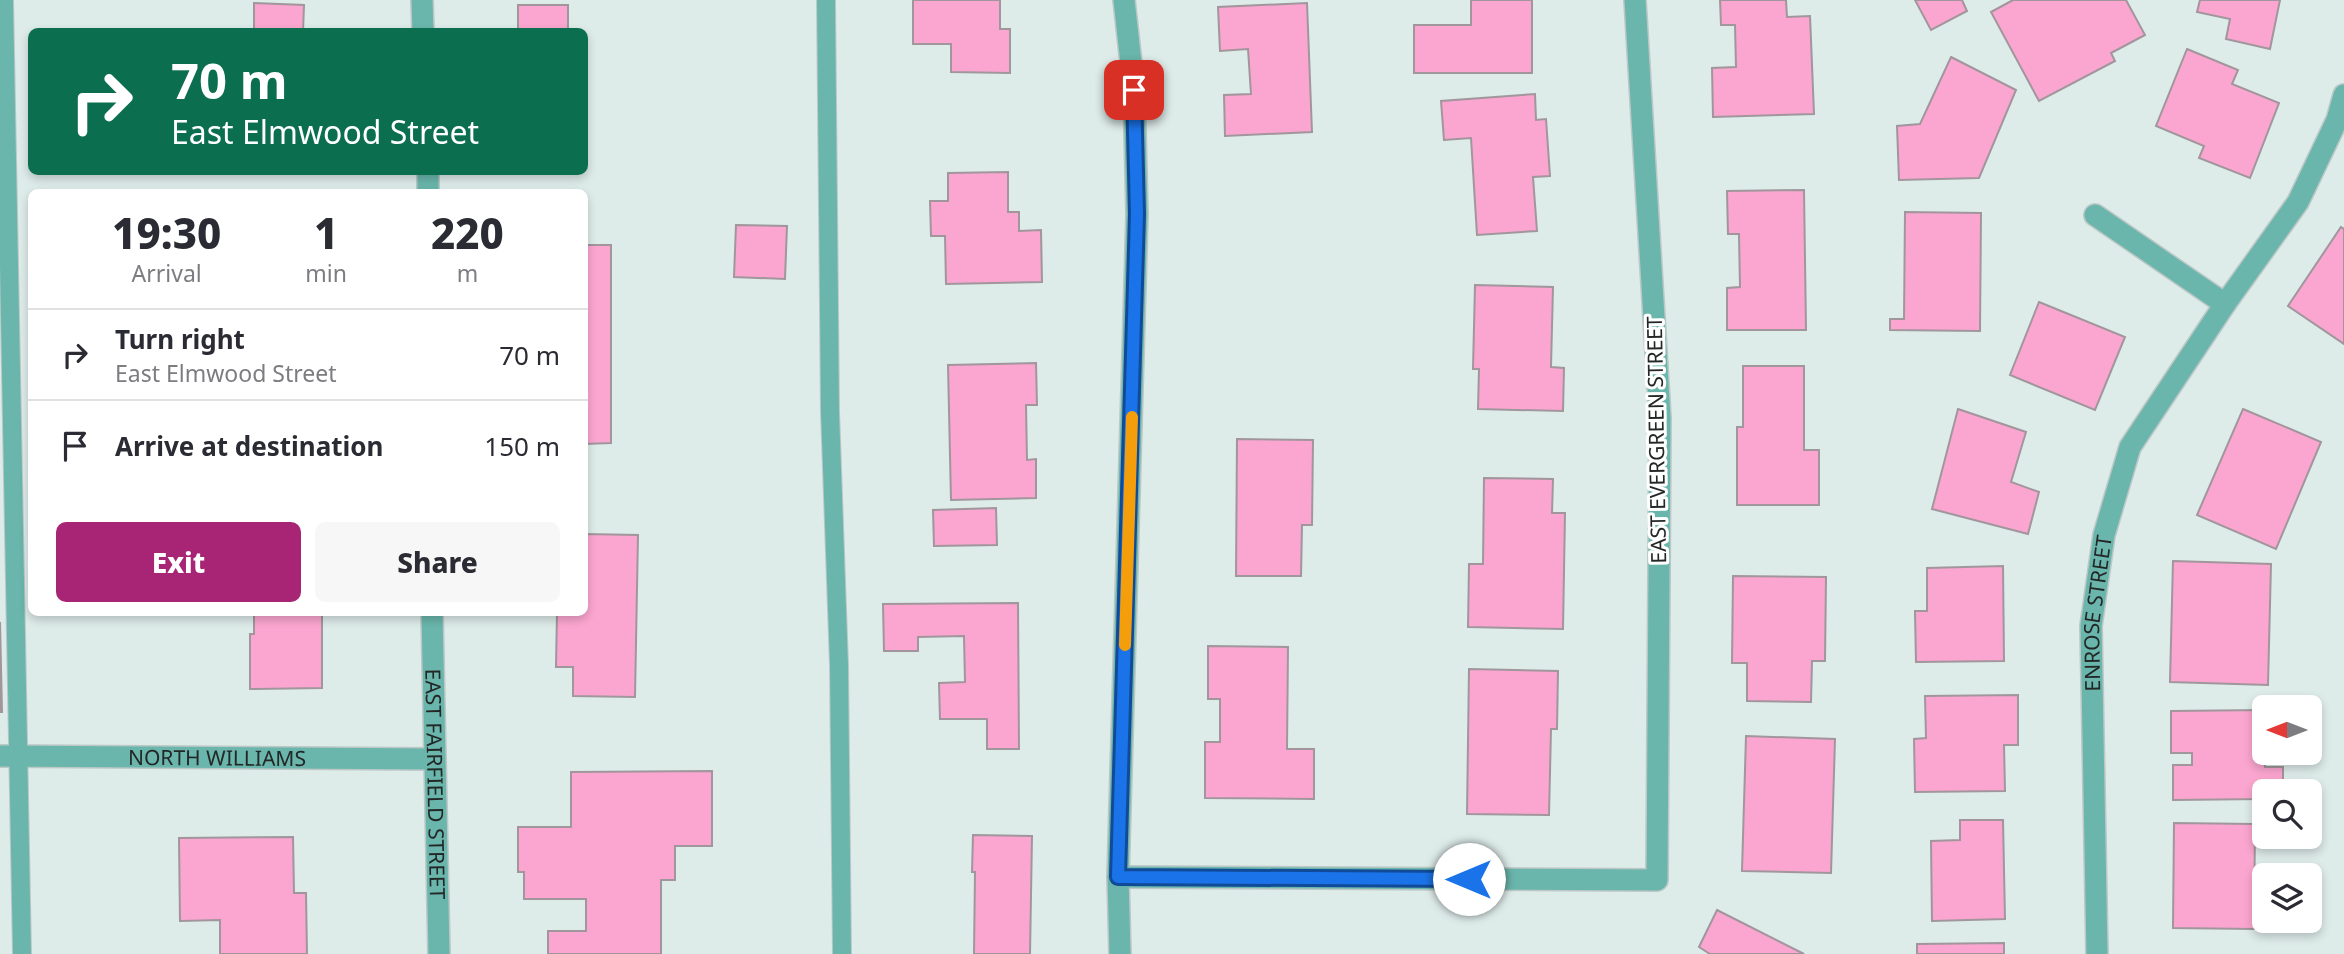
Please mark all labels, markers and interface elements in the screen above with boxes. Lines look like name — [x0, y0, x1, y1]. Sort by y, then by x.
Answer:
text: 70 m — [171, 47, 288, 113]
icon: right — [56, 56, 147, 147]
pin — [1104, 60, 1164, 120]
icon: arrive — [1115, 71, 1153, 109]
text: East Elmwood Street — [171, 110, 479, 153]
text: 19:30 — [112, 204, 221, 261]
text: 1 — [314, 204, 338, 261]
text: 220 — [431, 204, 504, 261]
text: Arrival — [132, 257, 202, 289]
text: min — [305, 257, 347, 289]
text: m — [457, 257, 478, 289]
street label: EAST EVERGREEN STREET — [1640, 316, 1672, 564]
text: Turn right — [115, 321, 245, 357]
icon: right — [56, 336, 94, 374]
text: 70 m — [499, 337, 560, 373]
text: East Elmwood Street — [115, 357, 336, 389]
icon: arrive — [56, 427, 94, 465]
text: Arrive at destination — [115, 428, 384, 464]
text: 150 m — [484, 428, 560, 464]
button: Exit — [56, 522, 301, 602]
button: Share — [315, 522, 560, 602]
street label: ENROSE STREET — [2077, 533, 2118, 692]
street label: EAST FAIRFIELD STREET — [419, 668, 452, 900]
north arrow — [2252, 695, 2322, 765]
map controls — [2252, 695, 2322, 933]
street label: NORTH WILLIAMS — [128, 743, 306, 772]
button: search — [2252, 779, 2322, 849]
position arrow — [1432, 842, 1506, 916]
button: layers — [2252, 863, 2322, 933]

